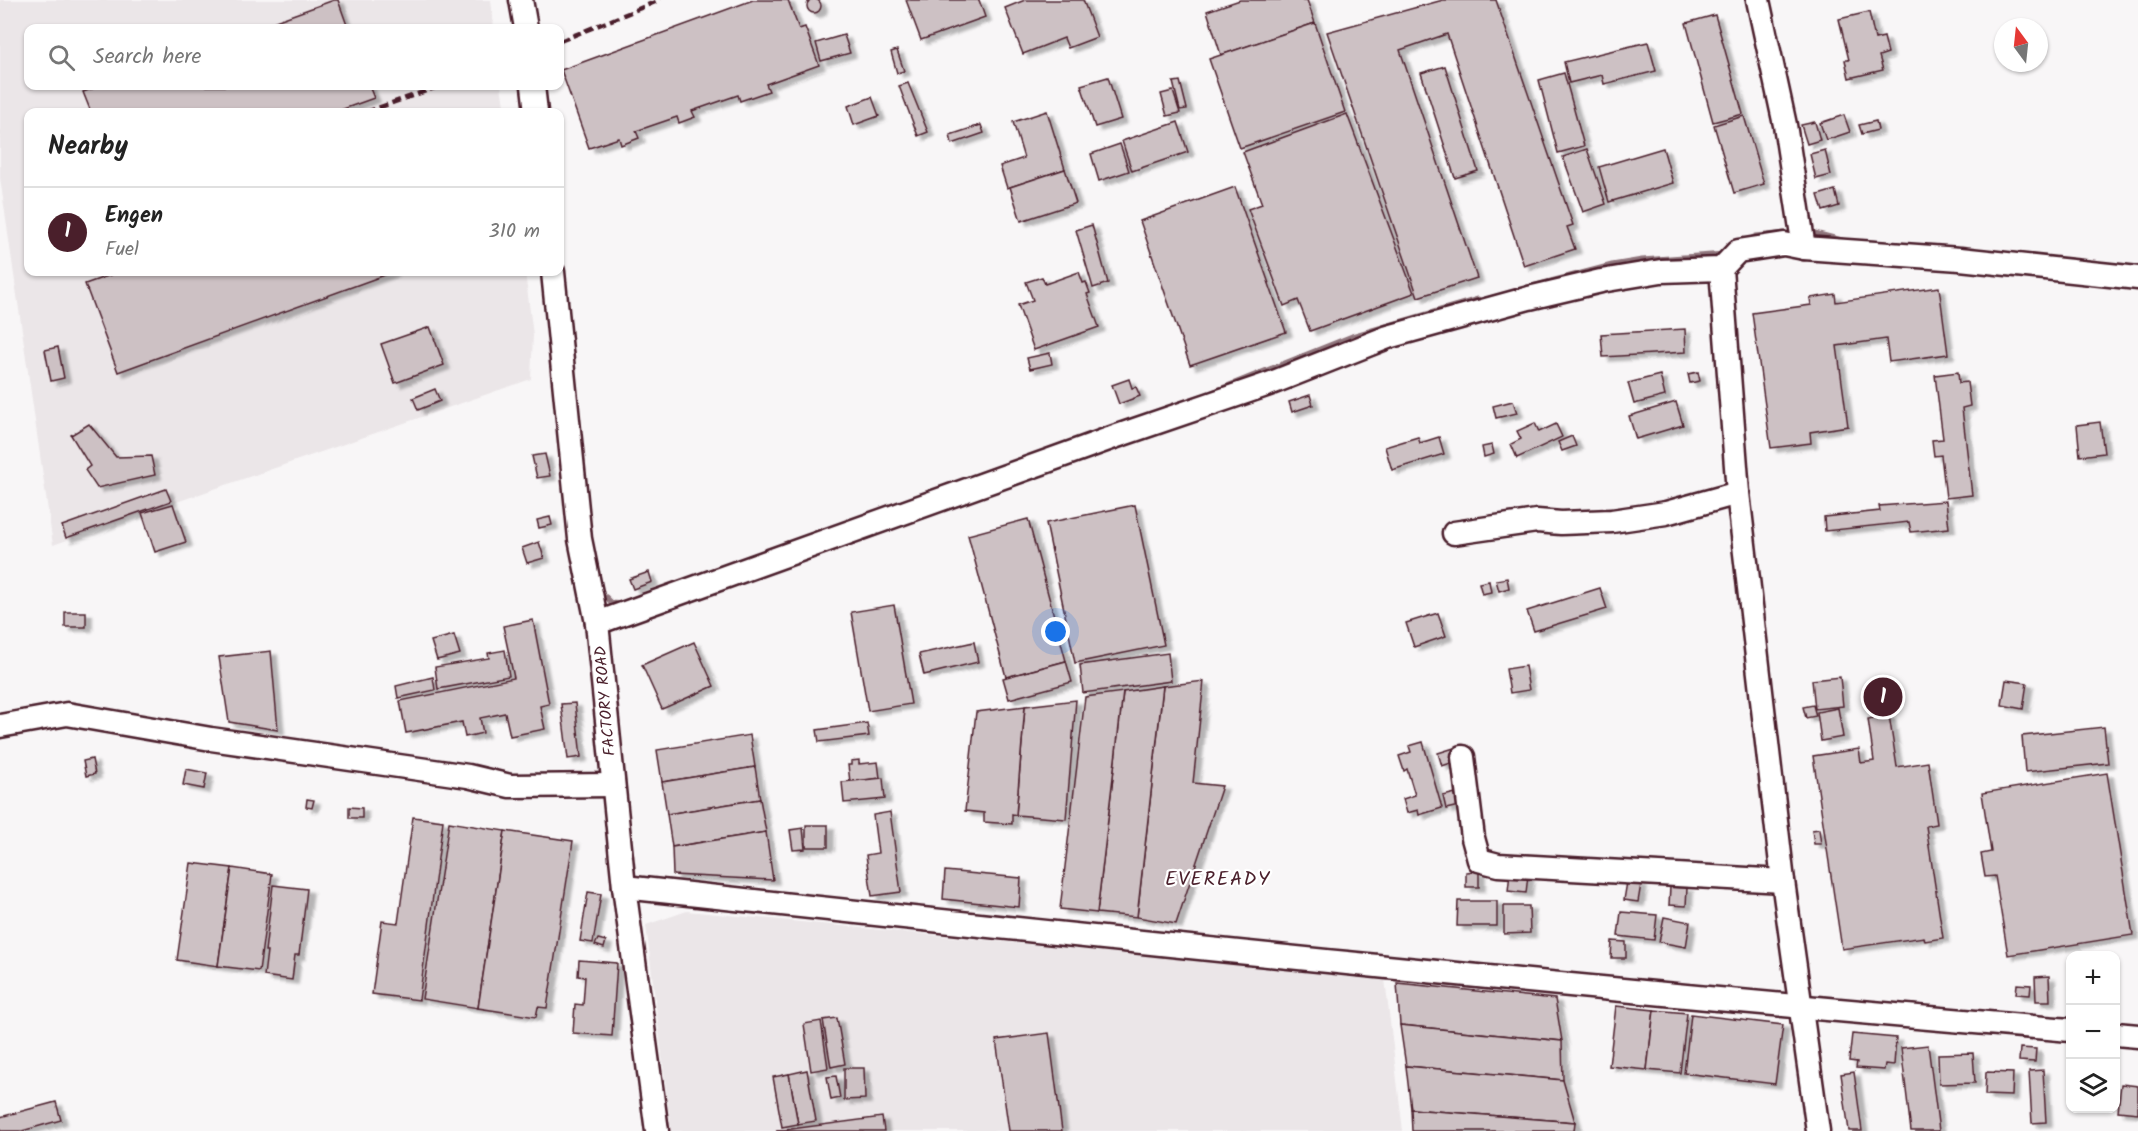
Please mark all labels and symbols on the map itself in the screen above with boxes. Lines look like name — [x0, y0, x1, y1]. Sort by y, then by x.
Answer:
north arrow — [1994, 18, 2048, 72]
your location — [1041, 617, 1070, 646]
street label: FACTORY ROAD — [588, 645, 623, 757]
pin: 1 — [1864, 674, 1902, 720]
district label: EVEREADY — [1165, 864, 1271, 896]

